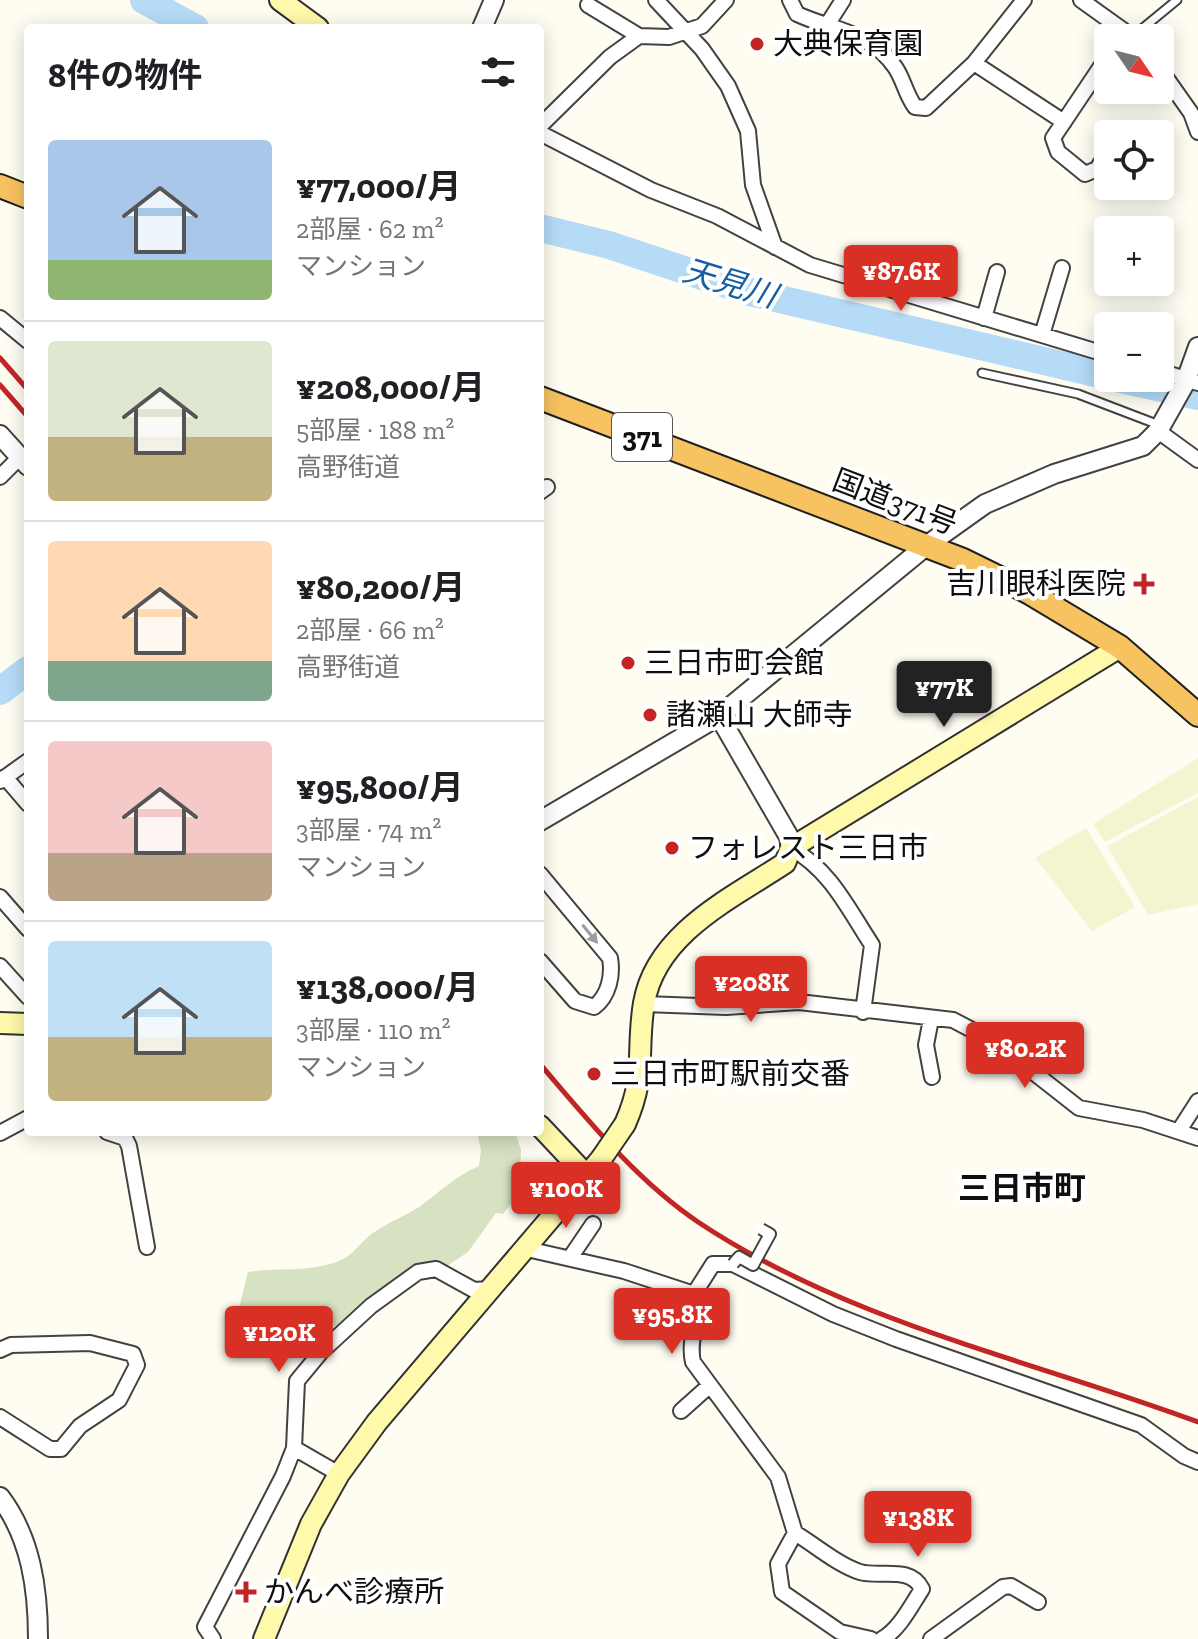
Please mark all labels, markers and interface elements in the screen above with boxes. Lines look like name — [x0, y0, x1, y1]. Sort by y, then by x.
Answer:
north arrow — [1094, 24, 1174, 104]
map controls — [1094, 24, 1174, 392]
place label: 大典保育園 — [773, 26, 923, 62]
marker: 大典保育園 — [748, 35, 766, 53]
icon: filters — [476, 50, 520, 94]
text: 8件の物件 — [48, 55, 202, 96]
button: locate — [1094, 120, 1174, 200]
text: ¥77,000/月 — [296, 166, 461, 207]
icon: home — [112, 172, 208, 268]
text: 2部屋 · 62 m² — [296, 213, 443, 245]
button: + — [1094, 216, 1174, 296]
pin: ¥87.6K — [836, 245, 966, 313]
text: マンション — [296, 250, 426, 282]
water label: 天見川 — [679, 251, 784, 316]
text: ¥87.6K — [862, 255, 940, 287]
button: − — [1094, 312, 1174, 392]
text: ¥208,000/月 — [296, 367, 485, 408]
icon: home — [112, 373, 208, 469]
road number: 371 — [612, 413, 672, 461]
text: 5部屋 · 188 m² — [296, 414, 454, 446]
text: 高野街道 — [296, 451, 400, 483]
street label: 国道371号 — [828, 462, 962, 542]
place label: 吉川眼科医院 — [946, 566, 1126, 602]
text: ¥80,200/月 — [296, 567, 466, 608]
icon: home — [112, 573, 208, 669]
marker: 吉川眼科医院 — [1133, 573, 1155, 595]
text: 2部屋 · 66 m² — [296, 614, 444, 646]
place label: 三日市町会館 — [644, 645, 824, 681]
text: 高野街道 — [296, 651, 400, 683]
marker: 三日市町会館 — [619, 654, 637, 672]
pin: ¥77K — [897, 661, 991, 729]
text: ¥77K — [915, 671, 973, 703]
place label: 諸瀬山 大師寺 — [666, 697, 853, 733]
marker: 諸瀬山 大師寺 — [641, 706, 659, 724]
text: ¥95,800/月 — [296, 767, 464, 808]
icon: home — [112, 773, 208, 869]
text: 3部屋 · 74 m² — [296, 814, 441, 846]
place label: フォレスト三日市 — [688, 830, 928, 866]
marker: フォレスト三日市 — [663, 839, 681, 857]
text: マンション — [296, 851, 426, 883]
one-way arrow — [582, 924, 598, 944]
pin: ¥208K — [695, 956, 807, 1024]
text: ¥208K — [713, 966, 789, 998]
text: ¥138,000/月 — [296, 967, 479, 1008]
icon: home — [112, 973, 208, 1069]
text: 3部屋 · 110 m² — [296, 1014, 451, 1046]
pin: ¥80.2K — [960, 1022, 1090, 1090]
text: ¥80.2K — [984, 1032, 1066, 1064]
text: マンション — [296, 1051, 426, 1083]
place label: 三日市町駅前交番 — [610, 1056, 850, 1092]
marker: 三日市町駅前交番 — [585, 1065, 603, 1083]
pin: ¥100K — [510, 1162, 622, 1230]
district label: 三日市町 — [958, 1169, 1086, 1207]
text: ¥100K — [529, 1172, 603, 1204]
pin: ¥95.8K — [607, 1288, 737, 1356]
text: ¥95.8K — [632, 1298, 712, 1330]
pin: ¥120K — [223, 1306, 335, 1374]
text: ¥120K — [243, 1316, 315, 1348]
pin: ¥138K — [862, 1491, 974, 1559]
text: ¥138K — [882, 1501, 954, 1533]
place label: かんべ診療所 — [264, 1574, 444, 1610]
marker: かんべ診療所 — [235, 1581, 257, 1603]

